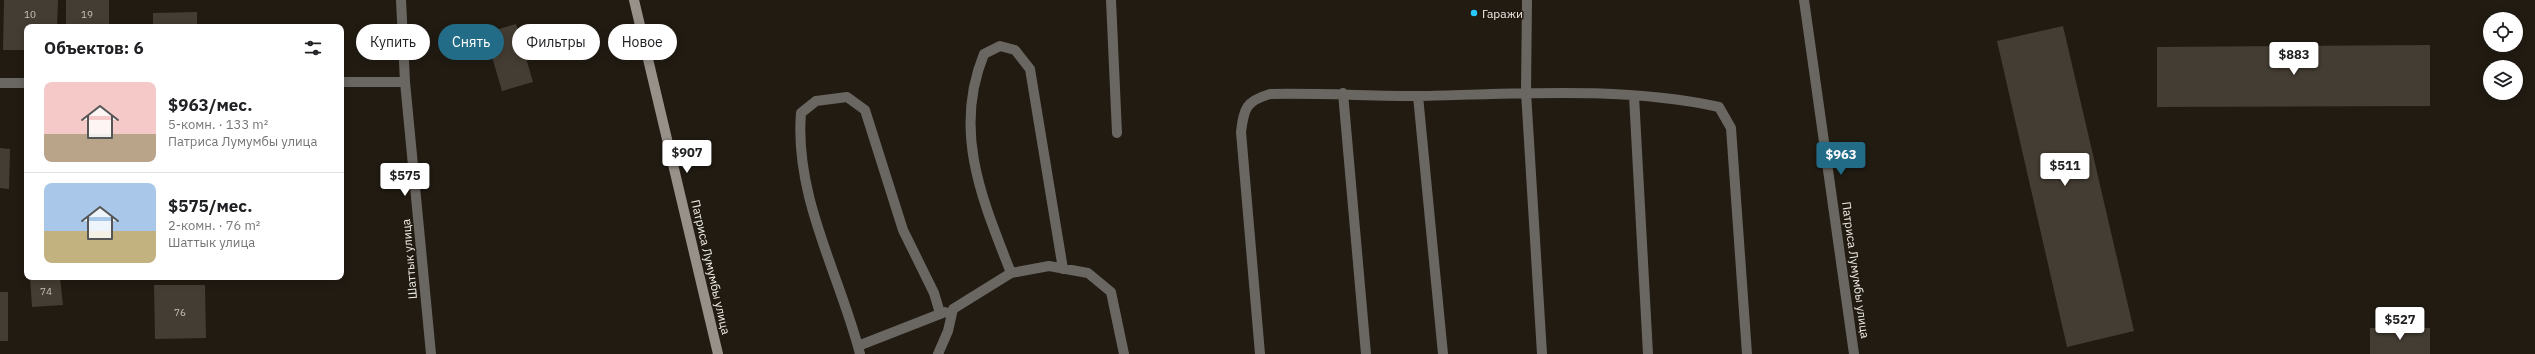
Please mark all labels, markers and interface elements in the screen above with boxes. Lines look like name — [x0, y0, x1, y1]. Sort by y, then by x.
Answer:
place label: Гаражи — [1482, 6, 1523, 21]
house number: 10 — [24, 8, 36, 21]
house number: 19 — [81, 8, 93, 21]
marker: Гаражи — [1469, 8, 1479, 18]
map controls — [2483, 12, 2523, 100]
button: locate — [2483, 12, 2523, 52]
chip: Купить — [356, 24, 430, 60]
chip: Снять — [438, 24, 504, 60]
chip: Фильтры — [512, 24, 600, 60]
chip: Новое — [608, 24, 677, 60]
text: Объектов: 6 — [44, 37, 144, 59]
icon: filters — [302, 37, 324, 59]
pin: $883 — [2270, 42, 2318, 76]
text: $883 — [2278, 46, 2310, 63]
button: layers — [2483, 60, 2523, 100]
text: $963/мес. — [168, 94, 252, 116]
icon: home — [76, 98, 124, 146]
text: 5-комн. · 133 m² — [168, 116, 268, 133]
text: Патриса Лумумбы улица — [168, 133, 317, 150]
pin: $907 — [663, 140, 711, 174]
pin: $963 — [1817, 142, 1865, 176]
text: $907 — [671, 144, 703, 161]
text: $963 — [1825, 146, 1857, 163]
pin: $511 — [2041, 153, 2089, 187]
text: $511 — [2049, 157, 2081, 174]
pin: $575 — [381, 163, 429, 197]
text: $575 — [389, 167, 421, 184]
text: $575/мес. — [168, 195, 252, 217]
street label: Патриса Лумумбы улица — [688, 198, 734, 336]
icon: home — [76, 199, 124, 247]
street label: Патриса Лумумбы улица — [1839, 201, 1873, 340]
text: 2-комн. · 76 m² — [168, 217, 260, 234]
street label: Шаттык улица — [398, 218, 420, 300]
text: Шаттык улица — [168, 234, 255, 251]
house number: 74 — [40, 285, 52, 298]
house number: 76 — [174, 306, 186, 319]
pin: $527 — [2376, 307, 2424, 341]
text: $527 — [2384, 311, 2416, 328]

